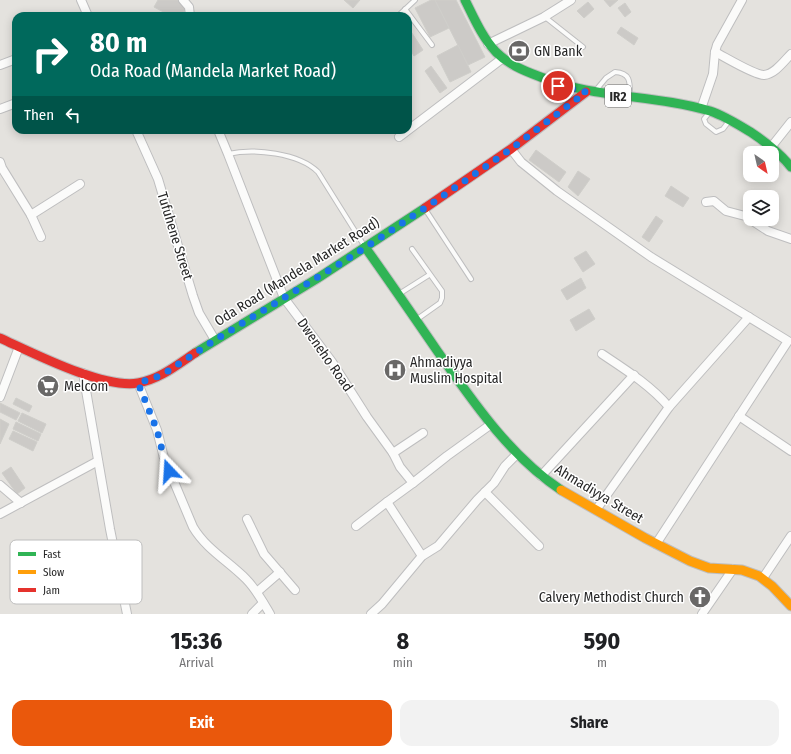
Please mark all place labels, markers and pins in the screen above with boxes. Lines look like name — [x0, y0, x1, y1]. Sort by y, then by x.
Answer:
bank icon: GN Bank — [506, 38, 532, 64]
place label: GN Bank — [534, 43, 583, 60]
pin — [541, 69, 575, 103]
place label: Ahmadiyya Muslim Hospital — [410, 354, 503, 387]
hospital icon: Ahmadiyya Muslim Hospital — [382, 357, 408, 383]
supermarket icon: Melcom — [35, 373, 61, 399]
place label: Melcom — [64, 378, 108, 395]
church icon: Calvery Methodist Church — [687, 584, 713, 610]
place label: Calvery Methodist Church — [539, 589, 684, 606]

